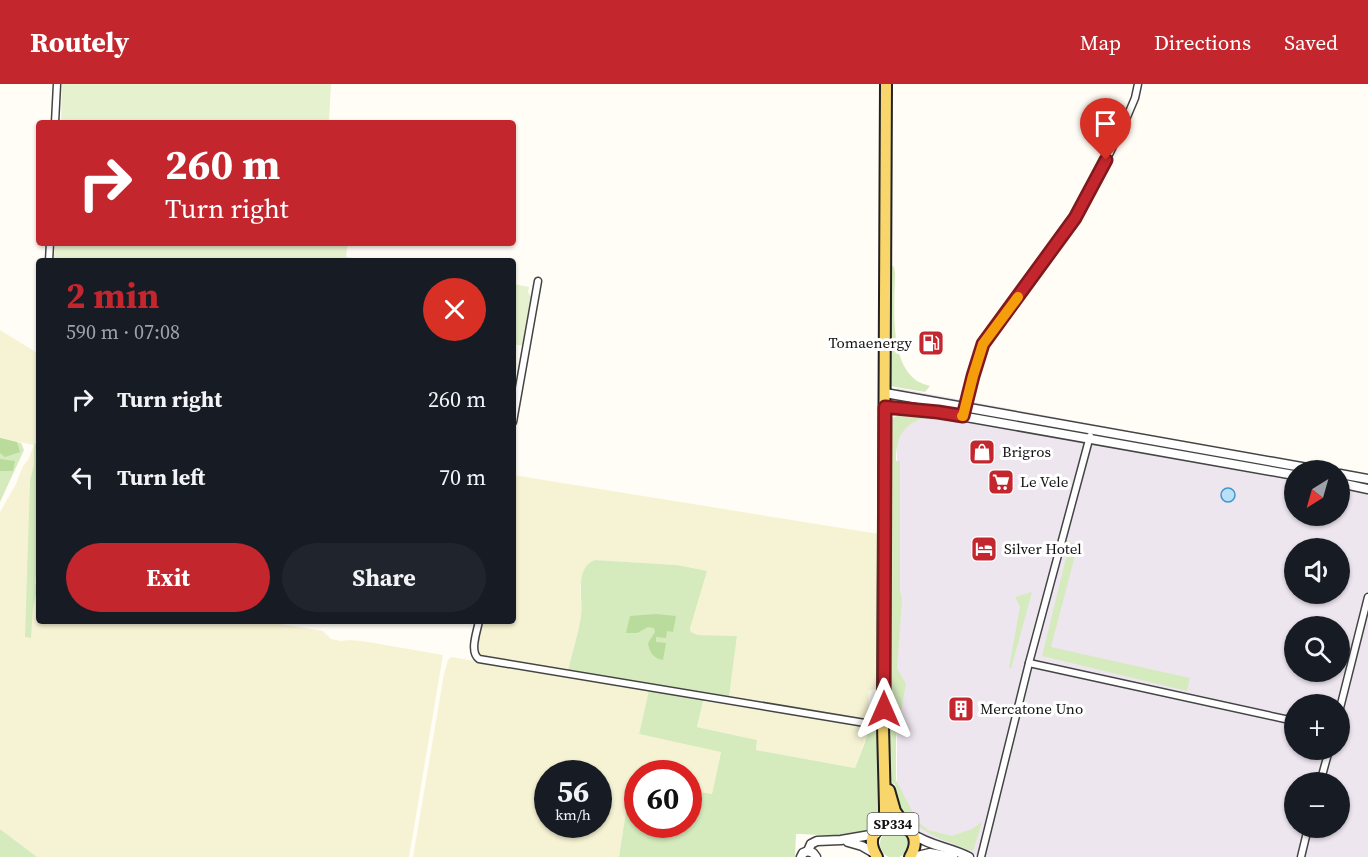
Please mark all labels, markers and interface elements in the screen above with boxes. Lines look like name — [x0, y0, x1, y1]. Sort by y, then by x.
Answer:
text: Routely — [30, 23, 129, 61]
text: Map — [1080, 28, 1121, 57]
text: Directions — [1154, 28, 1251, 57]
text: Saved — [1284, 28, 1338, 57]
pin — [1080, 98, 1131, 160]
icon: arrive — [1089, 107, 1122, 140]
text: 260 m — [165, 135, 280, 193]
icon: right — [66, 144, 144, 222]
text: Turn right — [165, 190, 289, 227]
text: 2 min — [66, 271, 159, 320]
button: close — [423, 278, 486, 341]
text: 590 m · 07:08 — [66, 318, 180, 346]
fuel station icon: Tomaenergy — [916, 328, 946, 358]
place label: Tomaenergy — [828, 332, 912, 353]
icon: right — [66, 383, 99, 416]
text: Turn right — [117, 384, 222, 414]
text: 260 m — [428, 384, 486, 414]
shop icon: Brigros — [967, 437, 997, 467]
place label: Brigros — [1002, 441, 1051, 462]
north arrow — [1284, 460, 1350, 526]
map controls — [1284, 460, 1350, 838]
icon: left — [66, 461, 99, 494]
text: Turn left — [117, 462, 205, 492]
text: 70 m — [439, 462, 486, 492]
supermarket icon: Le Vele — [986, 467, 1016, 497]
place label: Le Vele — [1020, 471, 1069, 492]
hotel icon: Silver Hotel — [969, 534, 999, 564]
place label: Silver Hotel — [1004, 538, 1082, 559]
button: sound — [1284, 538, 1350, 604]
button: Exit — [66, 543, 270, 612]
button: Share — [282, 543, 486, 612]
button: search — [1284, 616, 1350, 682]
position arrow — [852, 677, 916, 741]
building icon: Mercatone Uno — [946, 694, 976, 724]
button: + — [1284, 694, 1350, 760]
place label: Mercatone Uno — [980, 698, 1083, 719]
speed limit sign: 60 — [624, 760, 702, 838]
text: 56 — [557, 771, 589, 812]
button: − — [1284, 772, 1350, 838]
text: km/h — [555, 804, 591, 825]
road number: SP334 — [868, 813, 918, 835]

